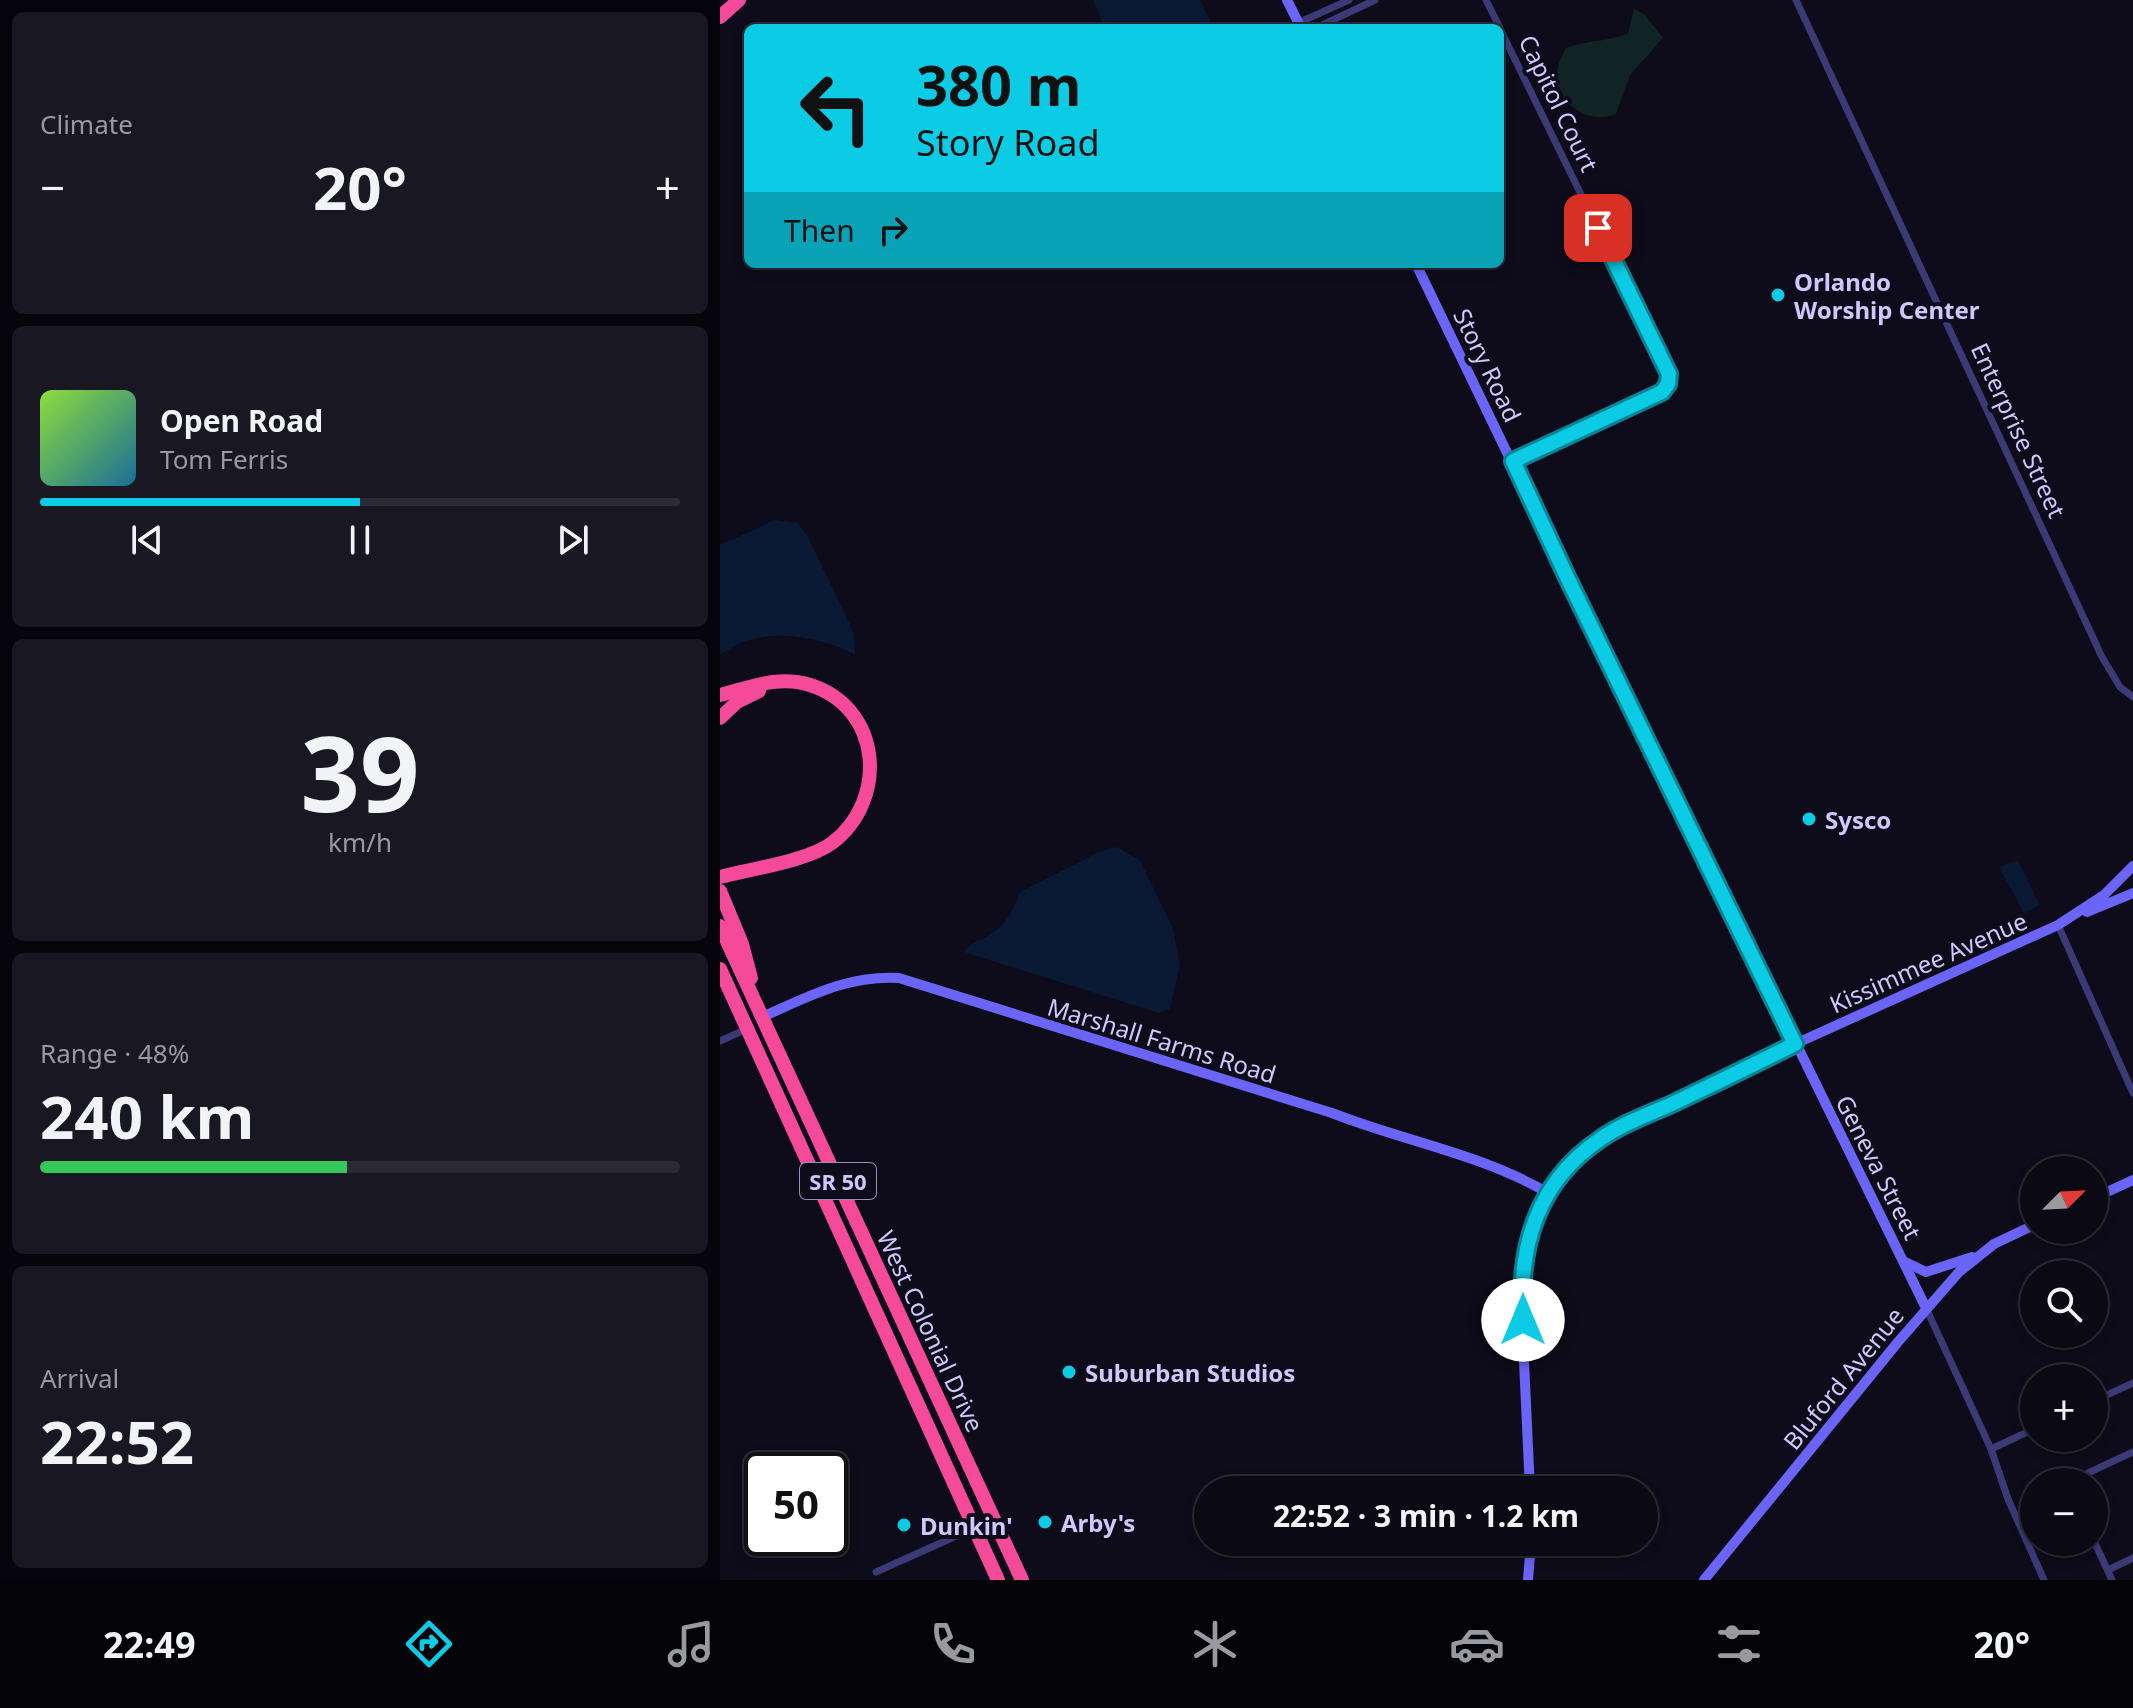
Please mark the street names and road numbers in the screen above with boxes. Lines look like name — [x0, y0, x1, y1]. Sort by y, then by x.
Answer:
street label: Capitol Court — [1512, 29, 1606, 177]
street label: Story Road — [1446, 303, 1530, 427]
street label: Enterprise Street — [1964, 337, 2074, 523]
street label: Kissimmee Avenue — [1824, 904, 2032, 1020]
street label: Marshall Farms Road — [1044, 990, 1280, 1090]
street label: Geneva Street — [1828, 1089, 1930, 1245]
road number: SR 50 — [800, 1163, 876, 1199]
street label: West Colonial Drive — [870, 1225, 992, 1437]
street label: Bluford Avenue — [1775, 1300, 1911, 1456]

